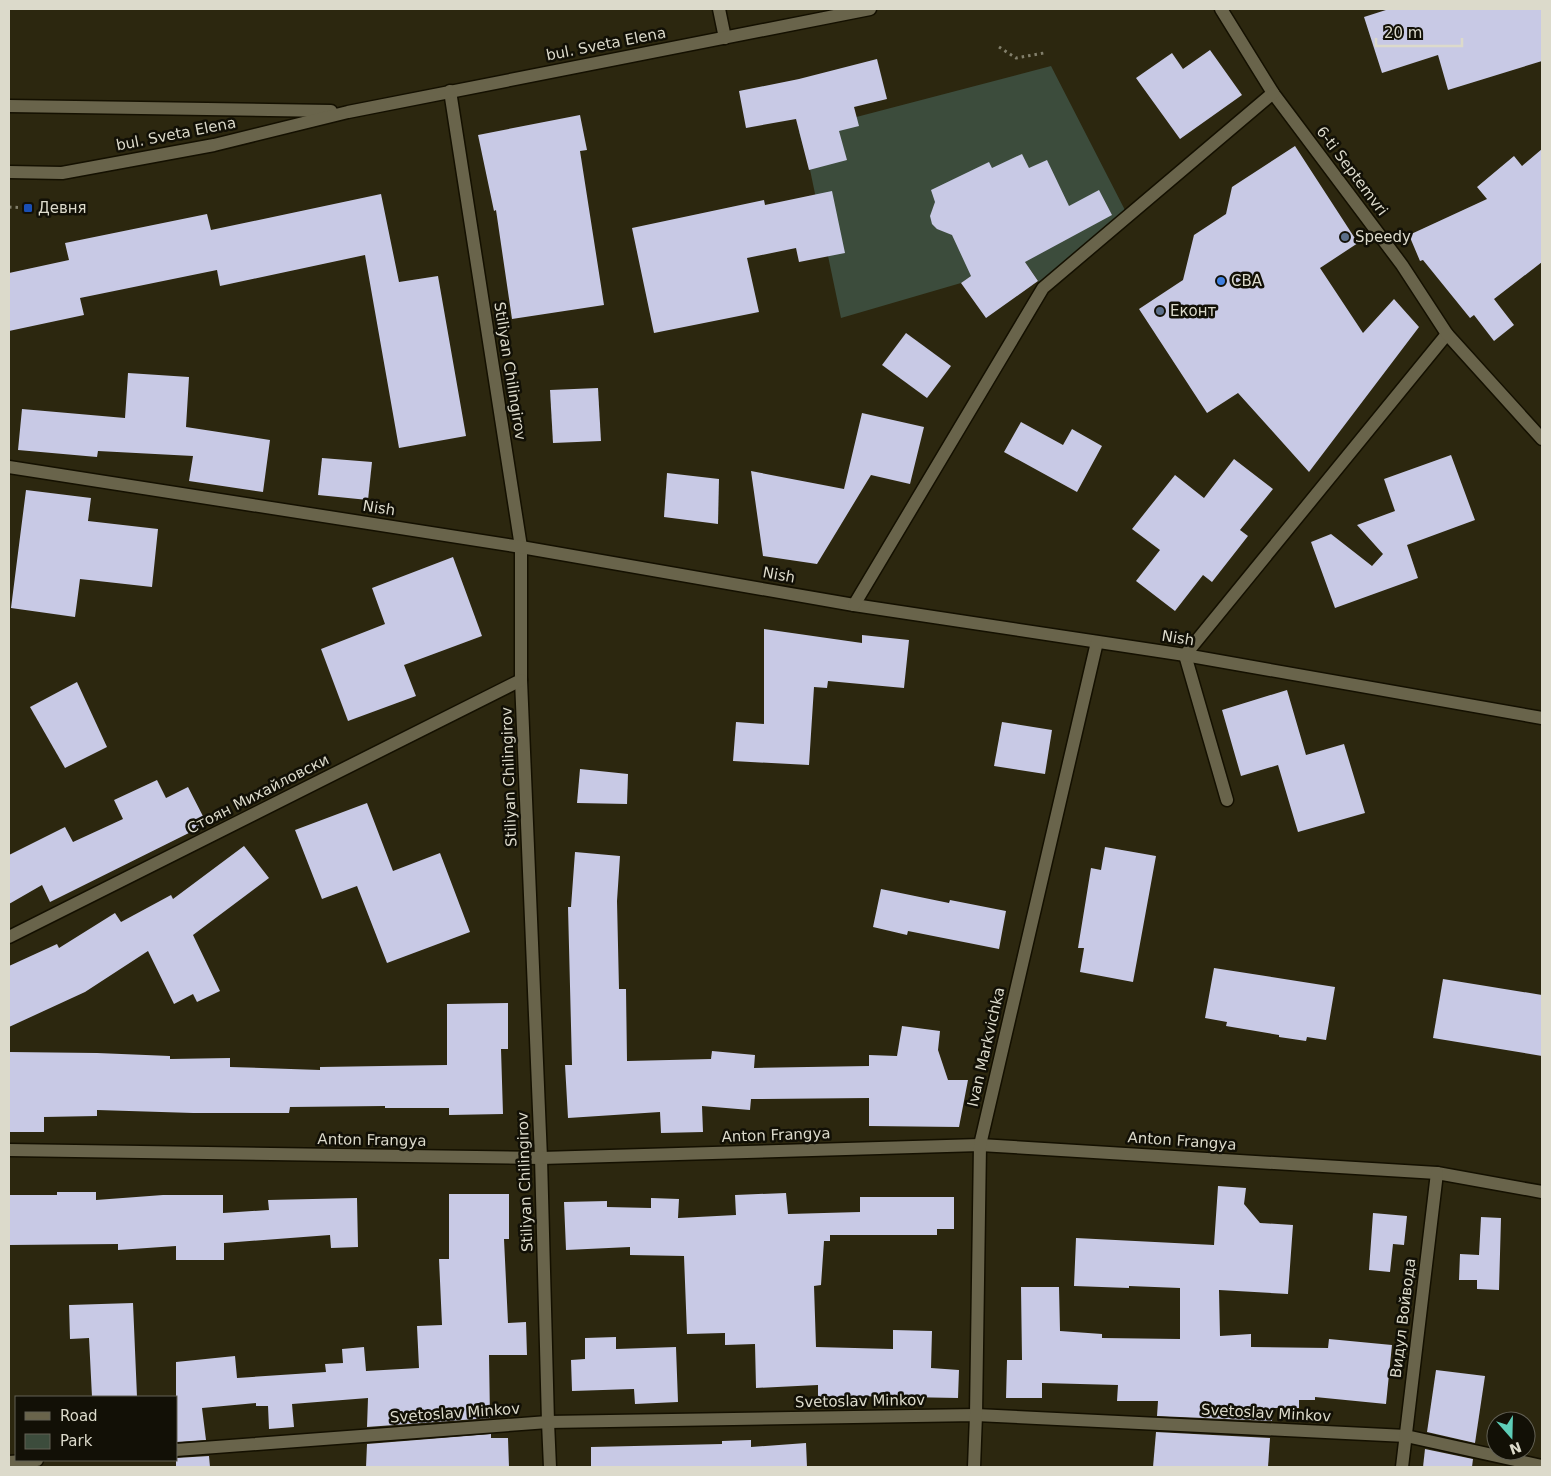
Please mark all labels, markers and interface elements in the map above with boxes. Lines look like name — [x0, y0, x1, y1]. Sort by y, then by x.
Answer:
scale bar — [1376, 15, 1462, 47]
street label: bul. Sveta Elena — [545, 24, 667, 64]
text: 20 m — [1384, 24, 1422, 42]
street label: bul. Sveta Elena — [115, 114, 237, 154]
street label: 6-ti Septemvri — [1313, 123, 1391, 219]
place label: Девня — [38, 199, 87, 217]
marker: Девня — [22, 202, 34, 214]
place label: Speedy — [1355, 228, 1411, 246]
marker: Speedy — [1339, 231, 1351, 243]
place label: CBA — [1231, 272, 1263, 290]
marker: CBA — [1215, 275, 1227, 287]
street label: Stiliyan Chilingirov — [490, 301, 530, 442]
place label: Еконт — [1170, 302, 1217, 320]
marker: Еконт — [1154, 305, 1166, 317]
street label: Nish — [361, 497, 397, 519]
street label: Nish — [761, 563, 797, 587]
street label: Nish — [1160, 627, 1196, 649]
street label: Stiliyan Chilingirov — [498, 707, 520, 847]
street label: Стоян Михайловски — [184, 750, 332, 838]
street label: Ivan Markvichka — [963, 985, 1009, 1109]
street label: Stiliyan Chilingirov — [514, 1112, 536, 1252]
street label: Anton Frangya — [721, 1124, 831, 1146]
street label: Anton Frangya — [1127, 1128, 1237, 1154]
street label: Anton Frangya — [317, 1130, 427, 1150]
street label: Видул Войвода — [1387, 1257, 1419, 1379]
street label: Svetoslav Minkov — [795, 1391, 925, 1411]
legend — [15, 1396, 178, 1461]
street label: Svetoslav Minkov — [389, 1399, 521, 1427]
street label: Svetoslav Minkov — [1200, 1401, 1332, 1425]
text: Road — [60, 1407, 98, 1425]
north arrow — [1486, 1411, 1536, 1461]
text: Park — [60, 1432, 93, 1450]
text: N — [1507, 1439, 1524, 1458]

